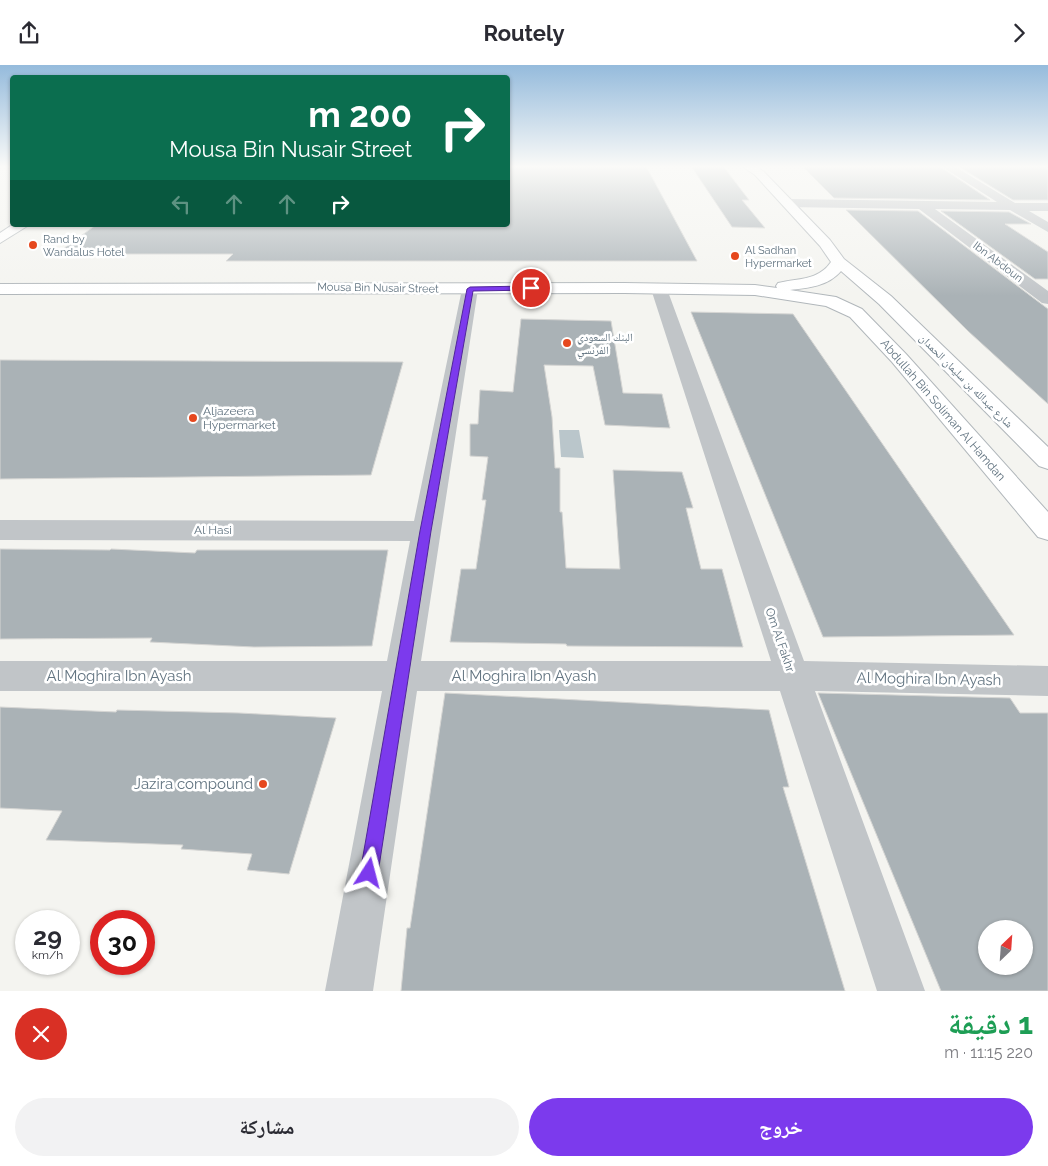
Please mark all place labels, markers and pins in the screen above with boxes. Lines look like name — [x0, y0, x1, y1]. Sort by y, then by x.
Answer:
place label: Rand by Wandalus Hotel — [43, 233, 124, 259]
marker: Rand by Wandalus Hotel — [27, 239, 39, 251]
place label: Al Sadhan Hypermarket — [745, 244, 812, 270]
marker: Al Sadhan Hypermarket — [729, 250, 741, 262]
pin — [510, 267, 552, 309]
place label: البنك السعودي الفرنسي — [577, 331, 633, 358]
marker: البنك السعودي الفرنسي — [561, 337, 573, 349]
place label: Aljazeera Hypermarket — [203, 404, 276, 432]
marker: Aljazeera Hypermarket — [187, 412, 199, 424]
place label: Jazira compound — [134, 775, 253, 793]
marker: Jazira compound — [257, 778, 269, 790]

